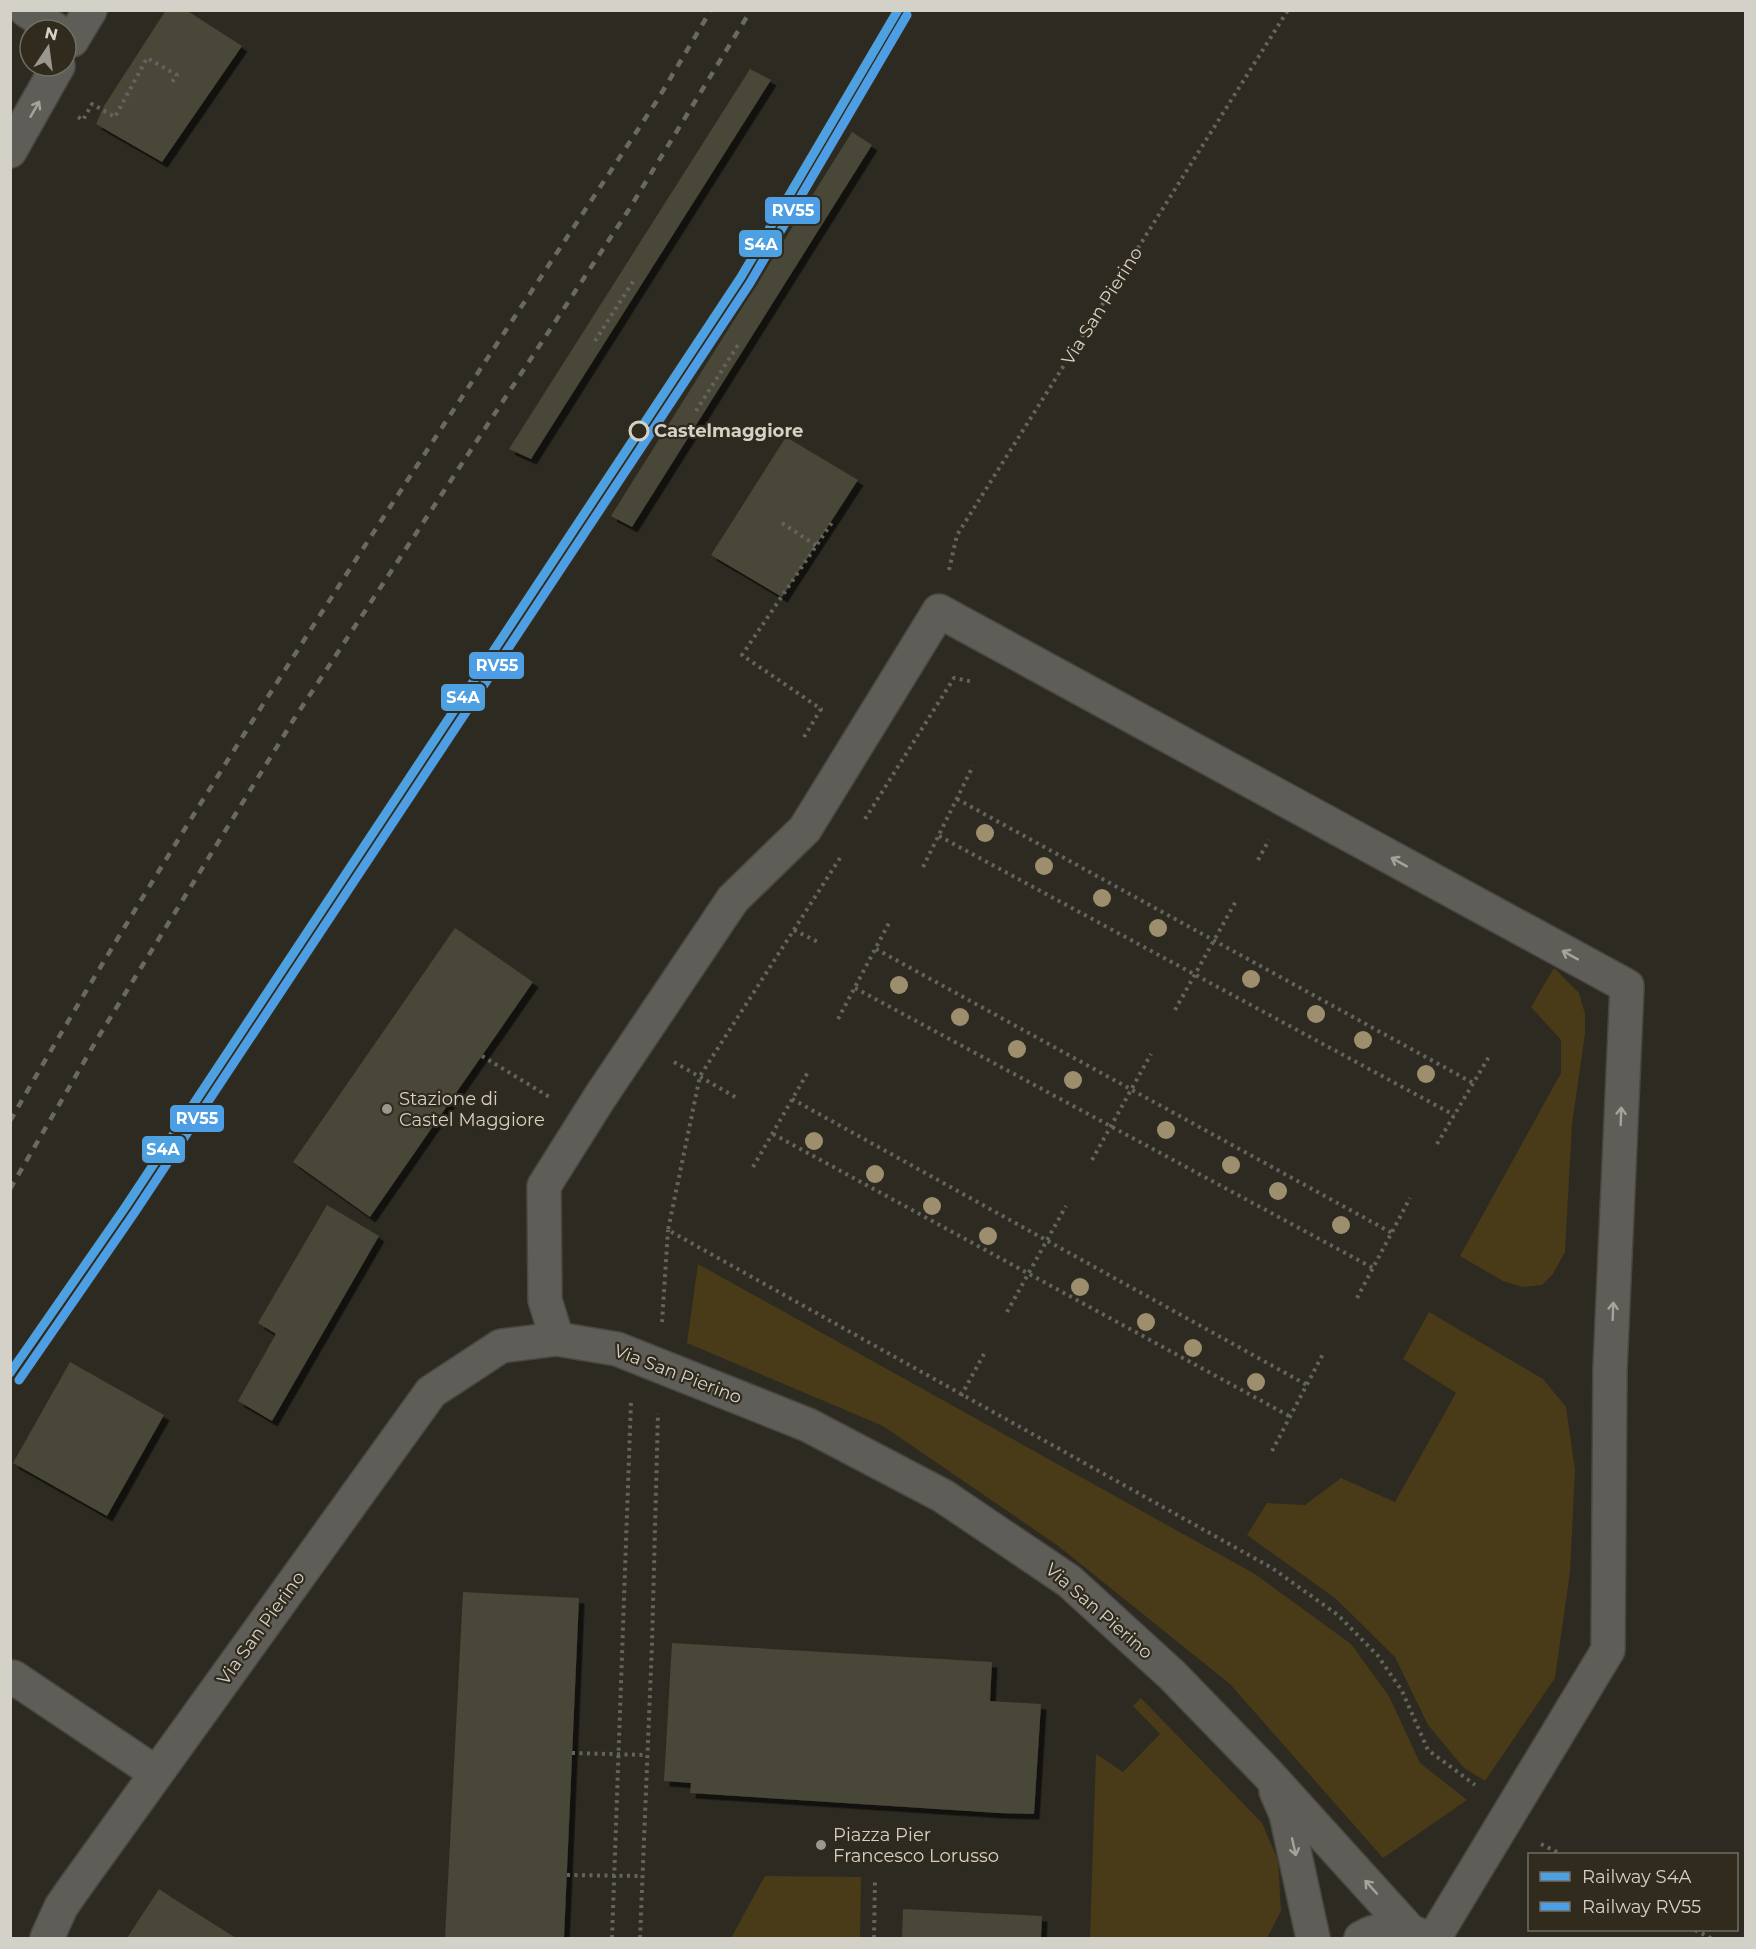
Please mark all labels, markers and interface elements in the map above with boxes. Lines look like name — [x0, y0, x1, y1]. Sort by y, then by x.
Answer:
north arrow — [18, 18, 78, 78]
text: N — [43, 23, 60, 45]
one-way arrow — [29, 101, 41, 118]
line badge: RV55 — [764, 196, 821, 225]
text: RV55 — [772, 201, 815, 220]
line badge: S4A — [738, 229, 783, 258]
text: S4A — [744, 235, 779, 254]
street label: Via San Pierino — [1057, 243, 1147, 369]
place label: Castelmaggiore — [654, 420, 803, 442]
marker: Castelmaggiore — [629, 421, 649, 441]
line badge: RV55 — [468, 651, 525, 680]
text: RV55 — [476, 656, 519, 675]
line badge: S4A — [440, 683, 486, 712]
text: S4A — [446, 688, 481, 707]
one-way arrow — [1391, 856, 1408, 868]
one-way arrow — [1562, 949, 1579, 961]
place label: Stazione di Castel Maggiore — [399, 1088, 545, 1131]
marker: Stazione di Castel Maggiore — [380, 1102, 394, 1116]
line badge: RV55 — [169, 1104, 225, 1133]
one-way arrow — [1616, 1107, 1627, 1127]
text: RV55 — [176, 1109, 219, 1128]
line badge: S4A — [141, 1135, 186, 1164]
text: S4A — [146, 1140, 181, 1159]
one-way arrow — [1607, 1302, 1618, 1322]
street label: Via San Pierino — [611, 1340, 745, 1408]
street label: Via San Pierino — [1041, 1558, 1157, 1664]
street label: Via San Pierino — [212, 1567, 310, 1689]
place label: Piazza Pier Francesco Lorusso — [833, 1824, 999, 1867]
one-way arrow — [1289, 1837, 1300, 1856]
marker: Piazza Pier Francesco Lorusso — [814, 1838, 828, 1852]
legend — [1528, 1853, 1738, 1931]
text: Railway S4A — [1582, 1866, 1692, 1888]
one-way arrow — [1364, 1880, 1378, 1895]
text: Railway RV55 — [1582, 1896, 1701, 1918]

